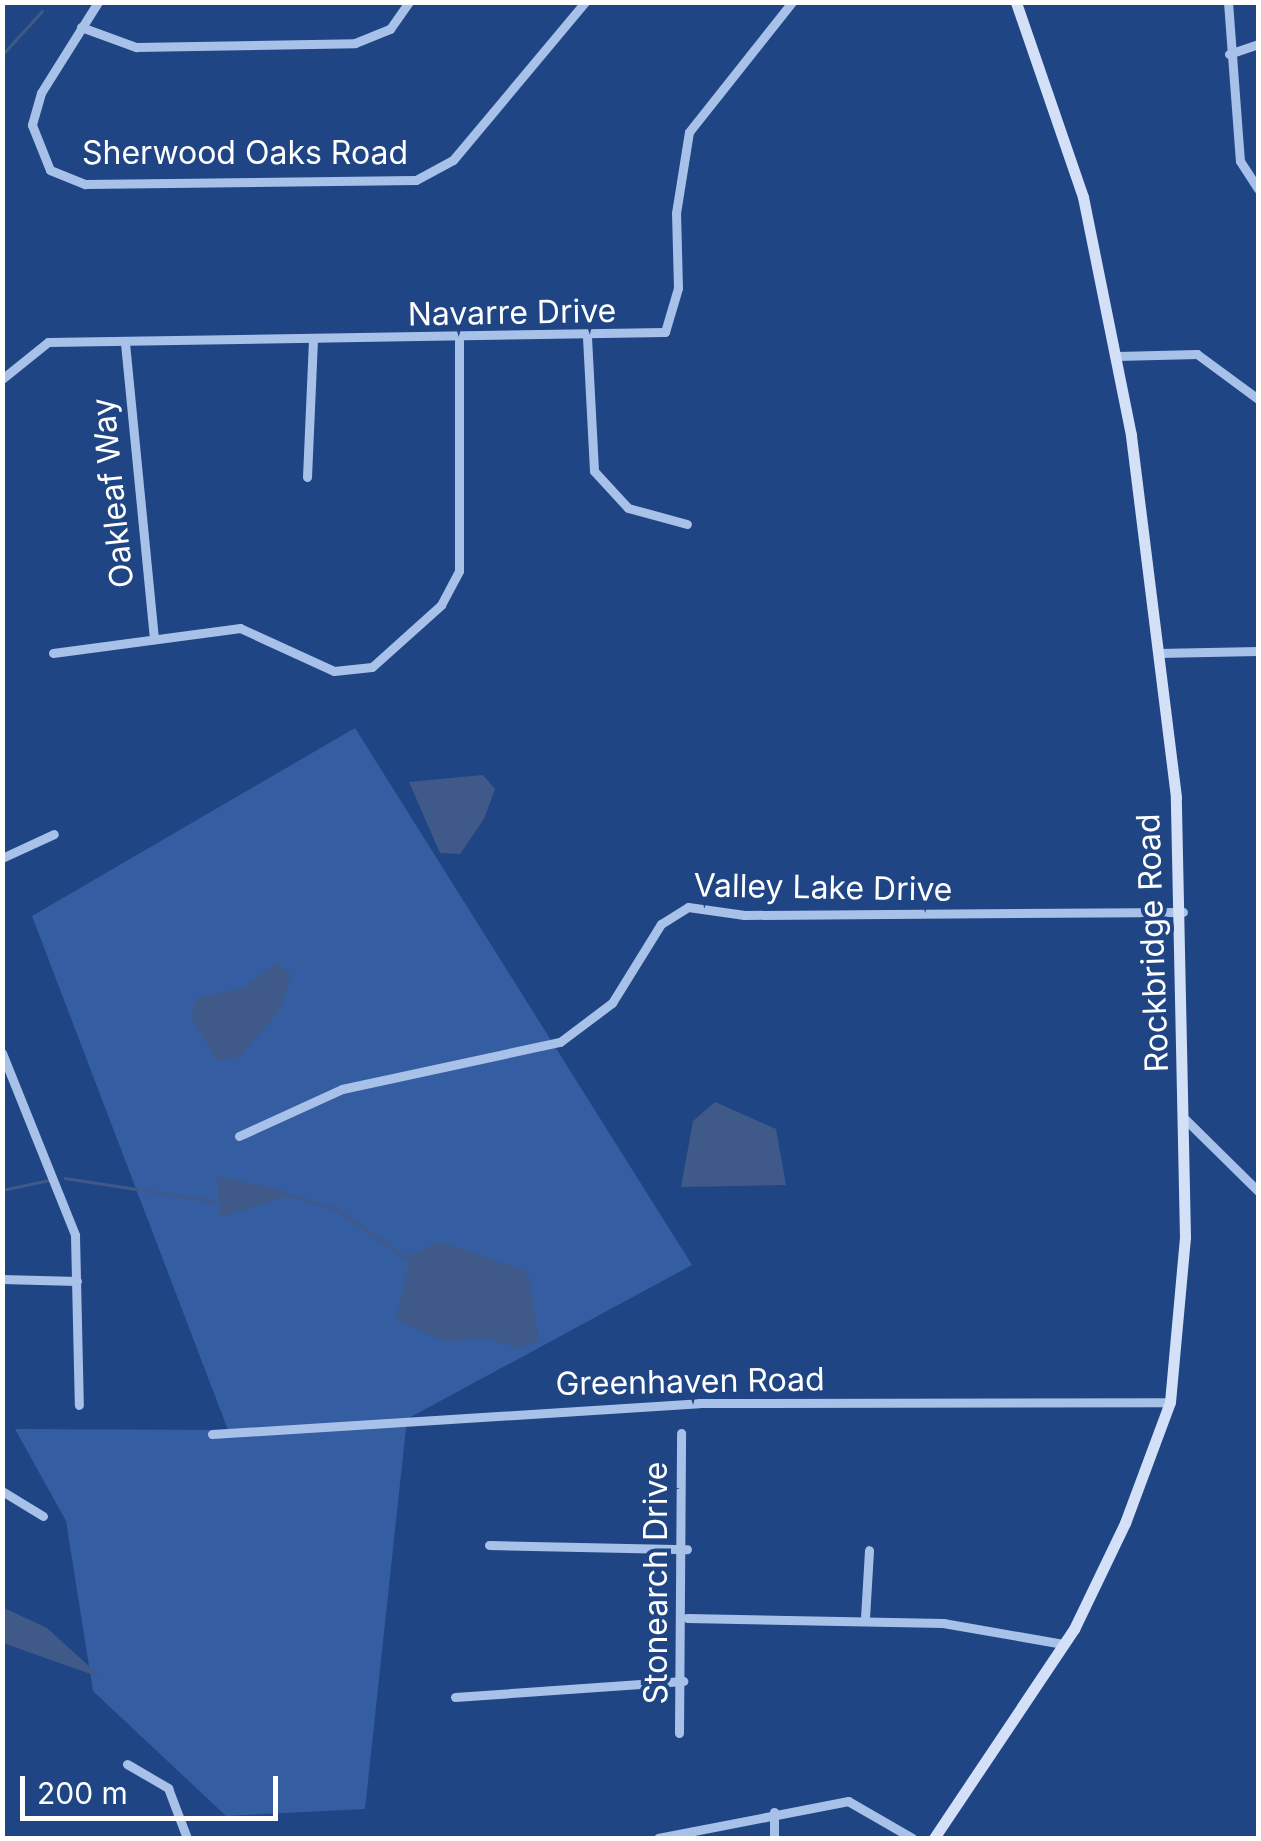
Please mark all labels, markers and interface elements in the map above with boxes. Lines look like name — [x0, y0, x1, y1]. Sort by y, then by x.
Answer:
street label: Sherwood Oaks Road — [82, 134, 408, 172]
street label: Navarre Drive — [407, 292, 617, 334]
street label: Oakleaf Way — [84, 396, 142, 590]
street label: Rockbridge Road — [1129, 813, 1177, 1073]
street label: Valley Lake Drive — [693, 867, 953, 909]
street label: Greenhaven Road — [555, 1360, 825, 1404]
street label: Stonearch Drive — [637, 1462, 675, 1704]
scale bar — [25, 1756, 282, 1818]
text: 200 m — [37, 1775, 128, 1811]

